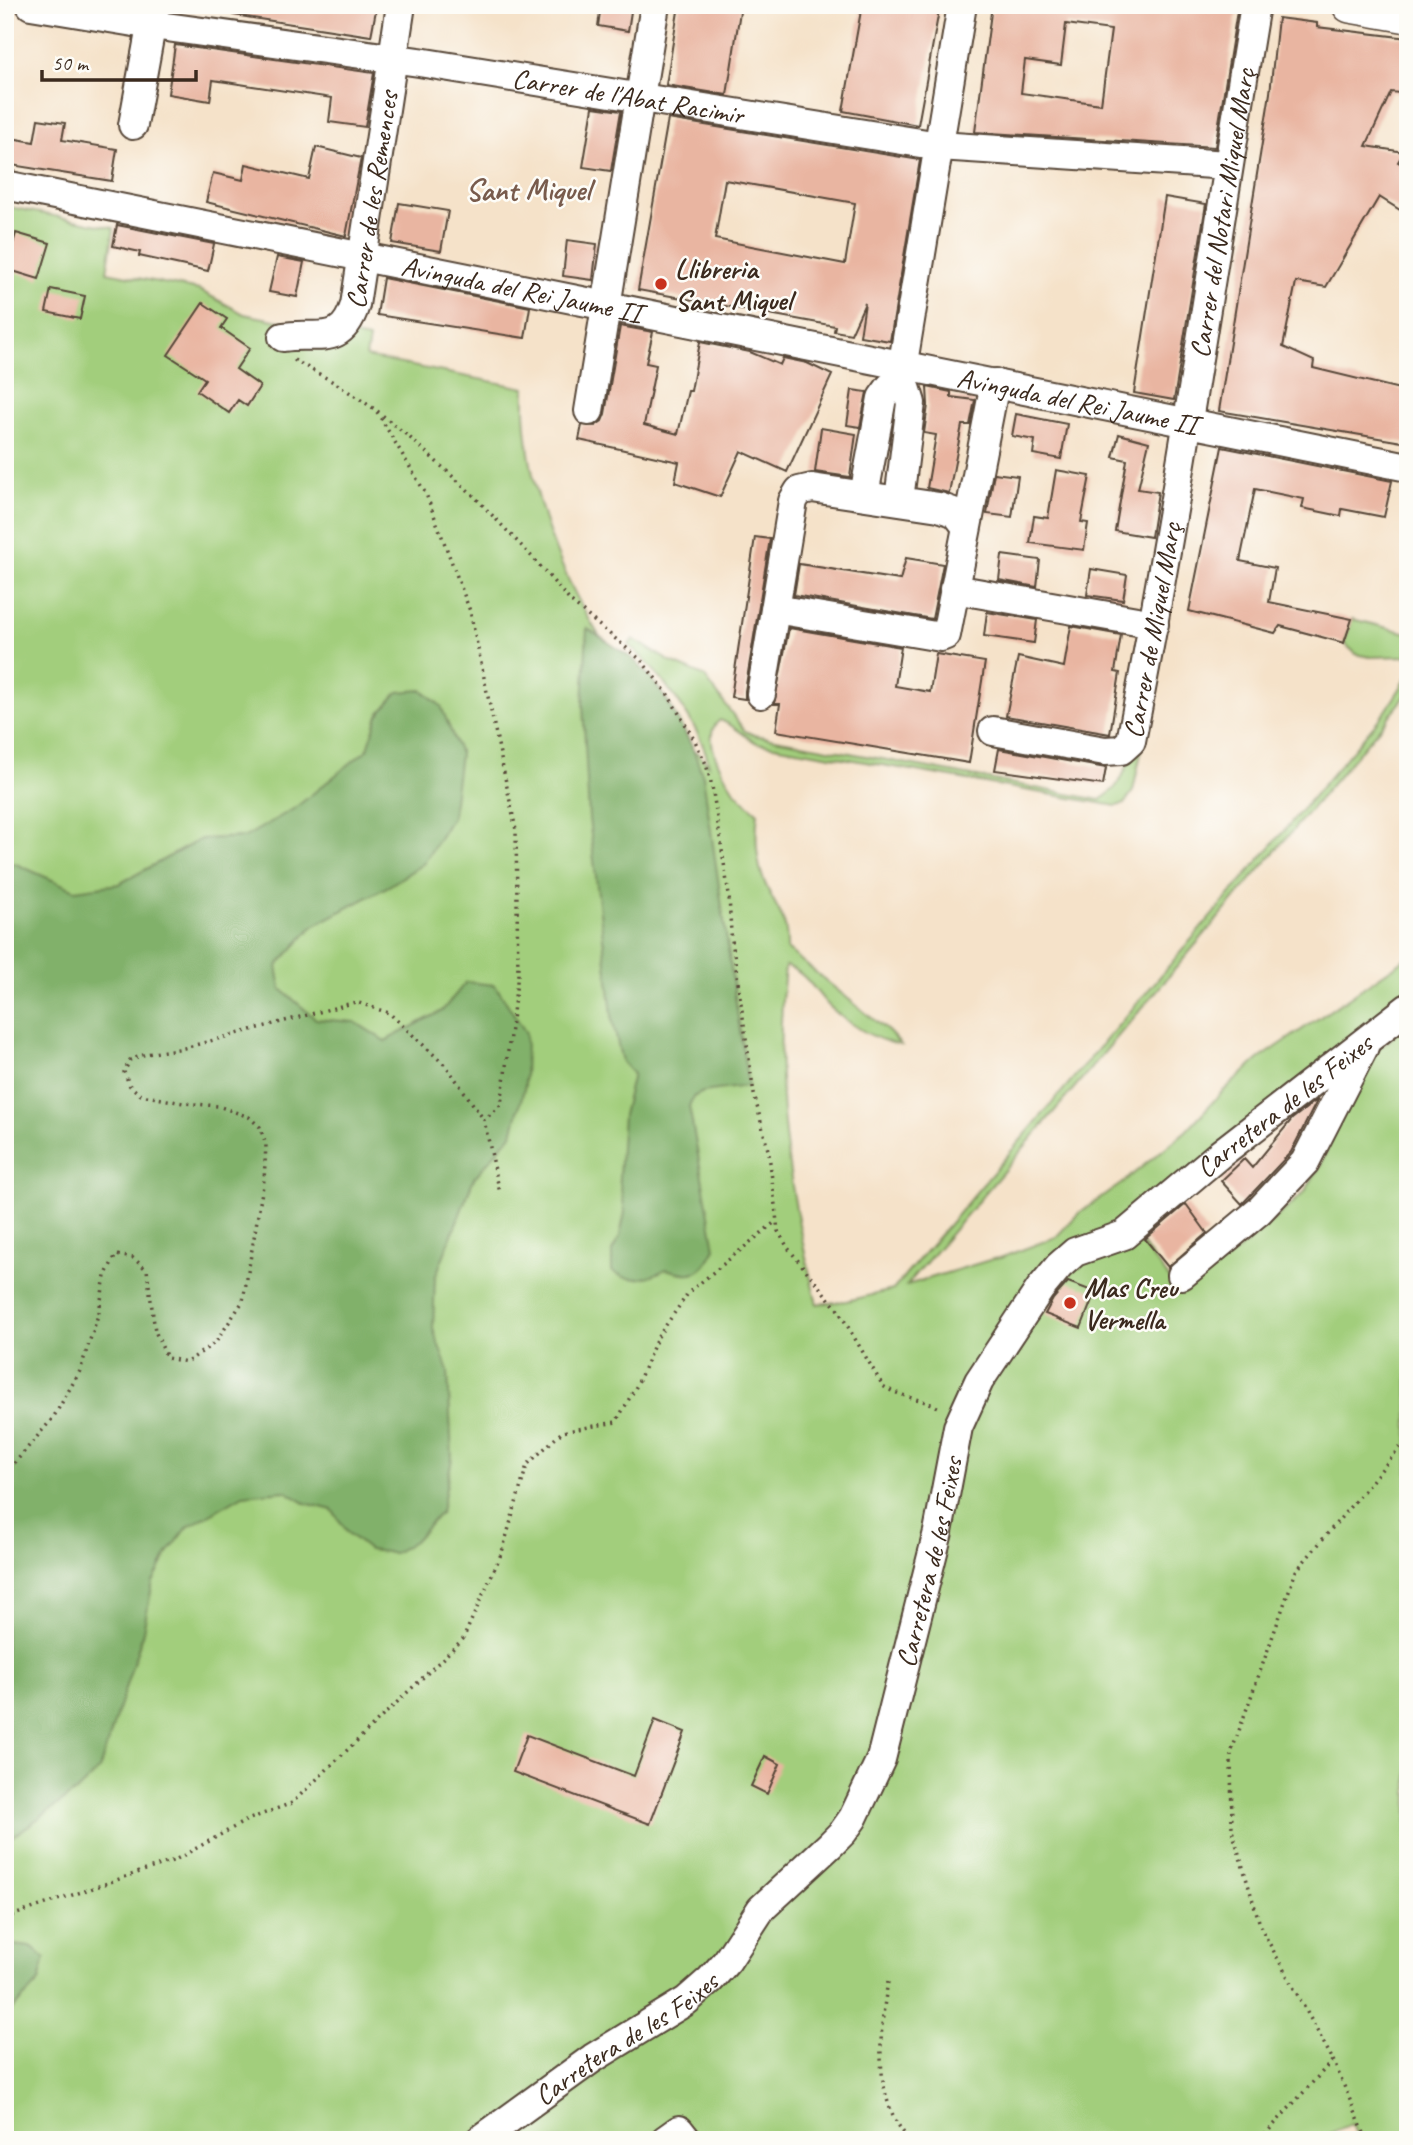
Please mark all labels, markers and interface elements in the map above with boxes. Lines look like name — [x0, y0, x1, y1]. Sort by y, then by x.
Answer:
scale bar — [42, 38, 196, 82]
text: 50 m — [52, 50, 90, 76]
street label: Carrer de l'Abat Racimir — [510, 60, 748, 132]
street label: Carrer del Notari Miquel Març — [1181, 64, 1262, 360]
street label: Carrer de les Remences — [337, 87, 405, 311]
district label: Sant Miquel — [466, 171, 596, 209]
street label: Avinguda del Rei Jaume II — [398, 248, 651, 331]
place label: Llibreria Sant Miquel — [675, 251, 797, 318]
marker: Llibreria Sant Miquel — [653, 276, 669, 292]
street label: Avinguda del Rei Jaume II — [954, 359, 1206, 443]
street label: Carrer de Miquel Març — [1115, 518, 1188, 741]
street label: Carretera de les Feixes — [1188, 1024, 1381, 1185]
place label: Mas Creu Vermella — [1084, 1270, 1180, 1337]
marker: Mas Creu Vermella — [1062, 1295, 1078, 1311]
street label: Carretera de les Feixes — [887, 1452, 970, 1670]
street label: Carretera de les Feixes — [527, 1962, 727, 2113]

